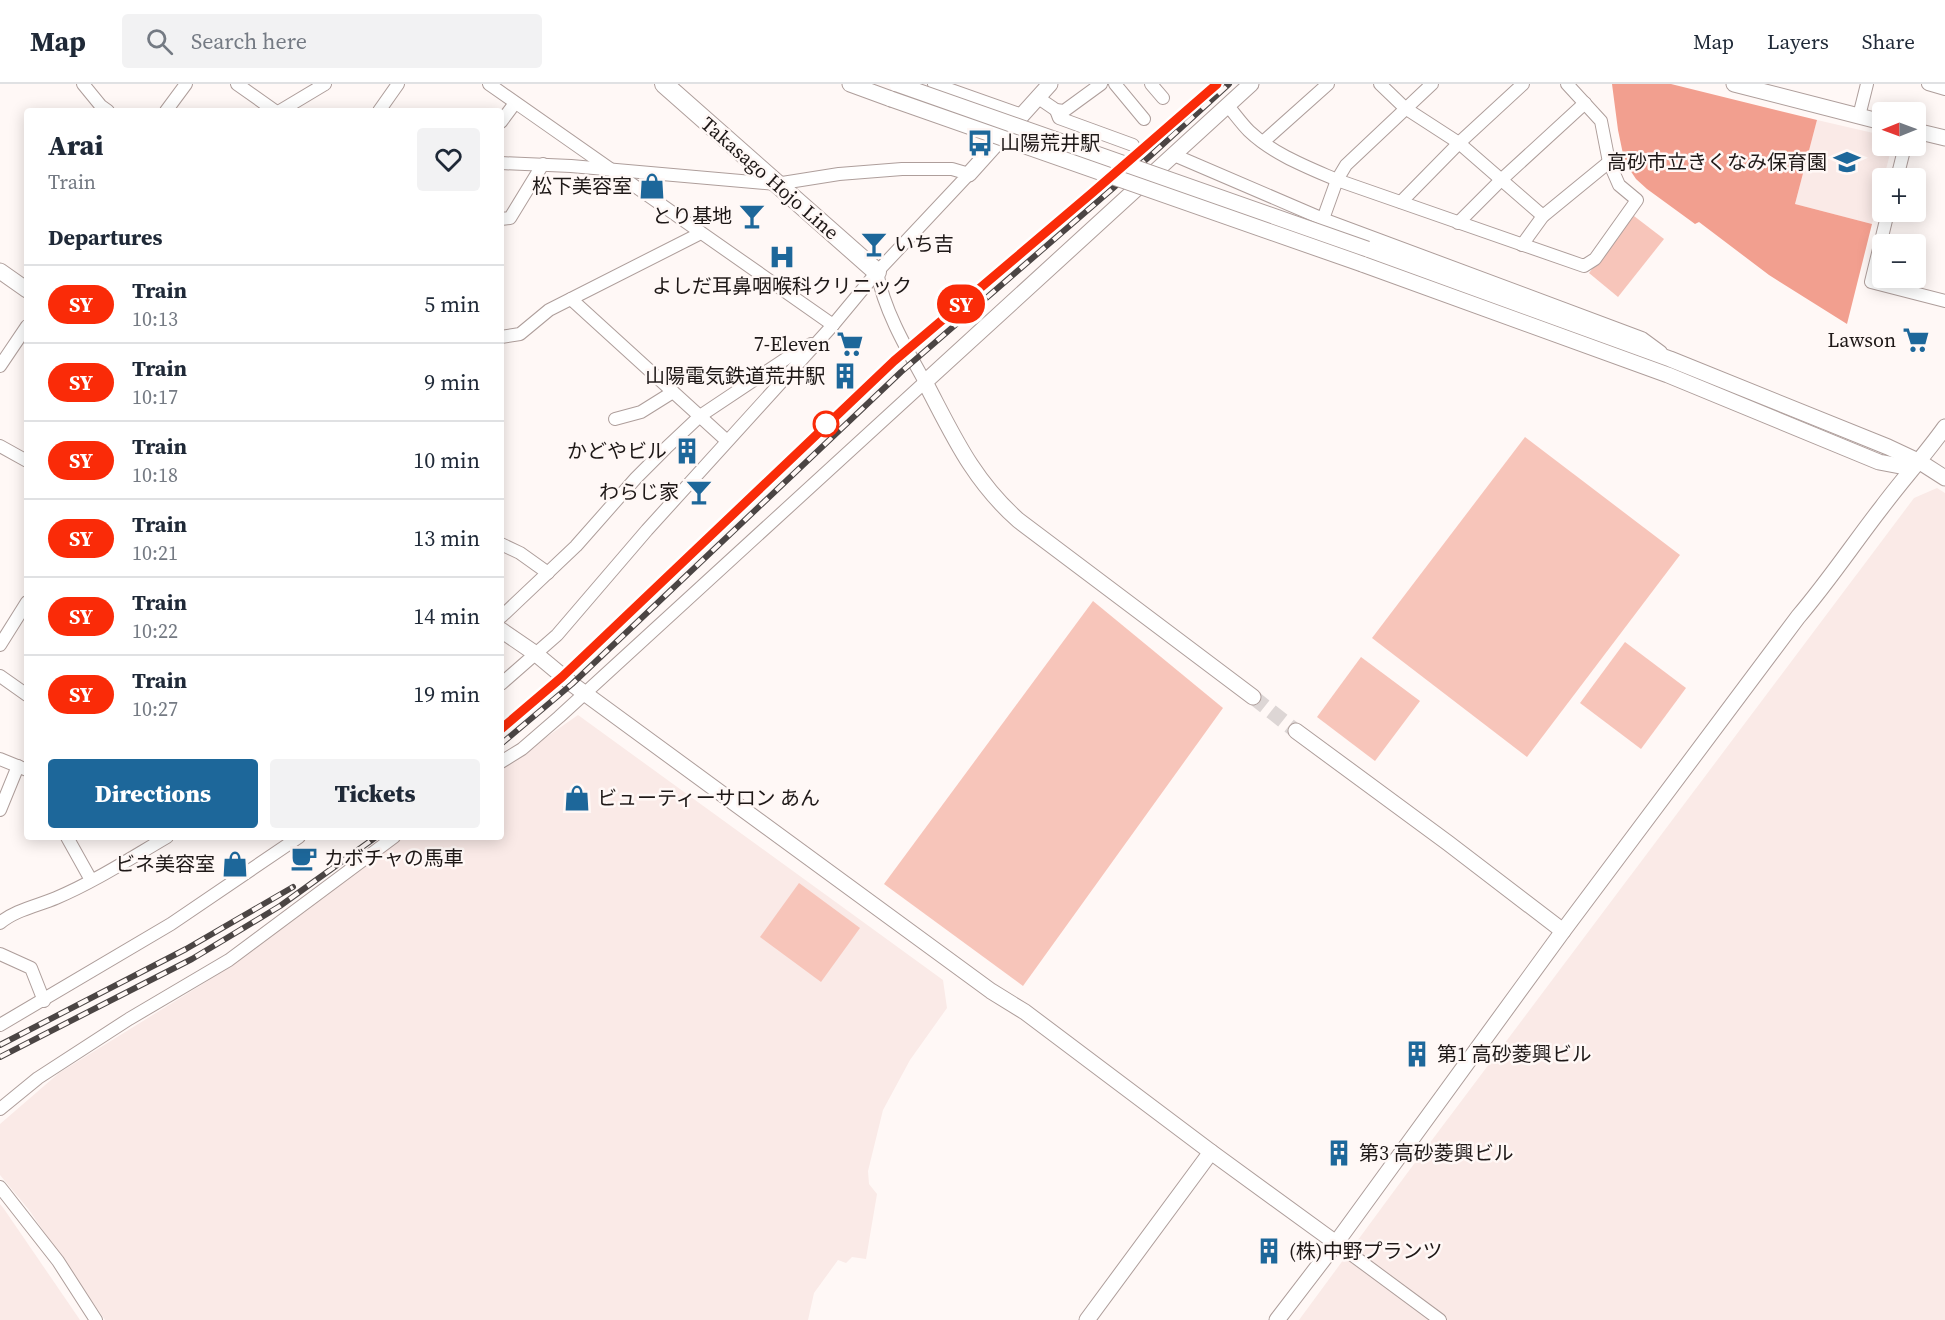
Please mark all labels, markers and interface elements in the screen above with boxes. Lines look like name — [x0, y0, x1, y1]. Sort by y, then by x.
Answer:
search box — [122, 14, 542, 68]
text: Map — [30, 22, 86, 60]
icon: search — [143, 25, 176, 58]
text: Search here — [191, 26, 307, 56]
text: Map — [1693, 27, 1734, 56]
text: Layers — [1767, 27, 1829, 56]
text: Share — [1862, 27, 1915, 56]
north arrow — [1872, 102, 1926, 156]
map controls — [1872, 102, 1926, 288]
street label: Takasago Hojo Line — [695, 110, 845, 246]
text: Arai — [48, 126, 103, 164]
button: heart — [417, 128, 480, 191]
bus stop icon: 山陽荒井駅 — [965, 128, 995, 158]
place label: 山陽荒井駅 — [1000, 129, 1100, 157]
school or university icon: 高砂市立きくなみ保育園 — [1832, 147, 1862, 177]
place label: 高砂市立きくなみ保育園 — [1607, 148, 1827, 176]
text: Train — [48, 168, 96, 196]
button: + — [1872, 168, 1926, 222]
shop icon: 松下美容室 — [637, 171, 667, 201]
place label: 松下美容室 — [532, 172, 632, 200]
bar icon: とり基地 — [737, 201, 767, 231]
place label: とり基地 — [652, 202, 732, 230]
text: Departures — [48, 222, 162, 252]
bar icon: いち吉 — [859, 229, 889, 259]
place label: いち吉 — [894, 230, 954, 258]
button: − — [1872, 234, 1926, 288]
hospital icon: よしだ耳鼻咽喉科クリニック — [767, 242, 797, 272]
place label: よしだ耳鼻咽喉科クリニック — [652, 272, 912, 300]
text: Train — [132, 275, 187, 305]
line badge: SY — [934, 284, 988, 324]
text: 5 min — [424, 289, 480, 319]
text: SY — [69, 290, 93, 319]
text: SY — [949, 290, 973, 319]
text: 10:13 — [132, 305, 178, 333]
supermarket icon: Lawson — [1901, 325, 1931, 355]
place label: Lawson — [1827, 326, 1896, 354]
supermarket icon: 7-Eleven — [835, 329, 865, 359]
place label: 7-Eleven — [754, 330, 830, 358]
text: Train — [132, 353, 187, 383]
building icon: 山陽電気鉄道荒井駅 — [830, 361, 860, 391]
place label: 山陽電気鉄道荒井駅 — [645, 362, 825, 390]
text: 9 min — [424, 367, 480, 397]
text: SY — [69, 368, 93, 397]
text: 10:17 — [132, 383, 178, 411]
unlabelled marker — [813, 411, 839, 437]
text: Train — [132, 431, 187, 461]
building icon: かどやビル — [672, 436, 702, 466]
place label: かどやビル — [567, 437, 667, 465]
text: 10 min — [413, 445, 480, 475]
text: SY — [69, 446, 93, 475]
text: 10:18 — [132, 461, 178, 489]
bar icon: わらじ家 — [684, 477, 714, 507]
place label: わらじ家 — [599, 478, 679, 506]
text: Train — [132, 509, 187, 539]
text: 13 min — [413, 523, 480, 553]
text: SY — [69, 524, 93, 553]
text: 10:21 — [132, 539, 178, 567]
text: Train — [132, 587, 187, 617]
text: 14 min — [413, 601, 480, 631]
text: SY — [69, 602, 93, 631]
text: 10:22 — [132, 617, 178, 645]
text: Train — [132, 665, 187, 695]
text: 19 min — [413, 679, 480, 709]
text: SY — [69, 680, 93, 709]
text: 10:27 — [132, 695, 178, 723]
button: Directions — [48, 759, 258, 828]
button: Tickets — [270, 759, 480, 828]
shop icon: ビューティーサロン あん — [562, 783, 592, 813]
place label: ビューティーサロン あん — [597, 784, 820, 812]
cafe icon: カボチャの馬車 — [289, 843, 319, 873]
place label: カボチャの馬車 — [324, 844, 464, 872]
shop icon: ビネ美容室 — [220, 849, 250, 879]
place label: ビネ美容室 — [115, 850, 215, 878]
building icon: 第1 高砂菱興ビル — [1402, 1039, 1432, 1069]
place label: 第1 高砂菱興ビル — [1437, 1040, 1592, 1068]
building icon: 第3 高砂菱興ビル — [1324, 1138, 1354, 1168]
place label: 第3 高砂菱興ビル — [1359, 1139, 1514, 1167]
building icon: (株)中野プランツ — [1254, 1236, 1284, 1266]
place label: (株)中野プランツ — [1289, 1237, 1443, 1265]

